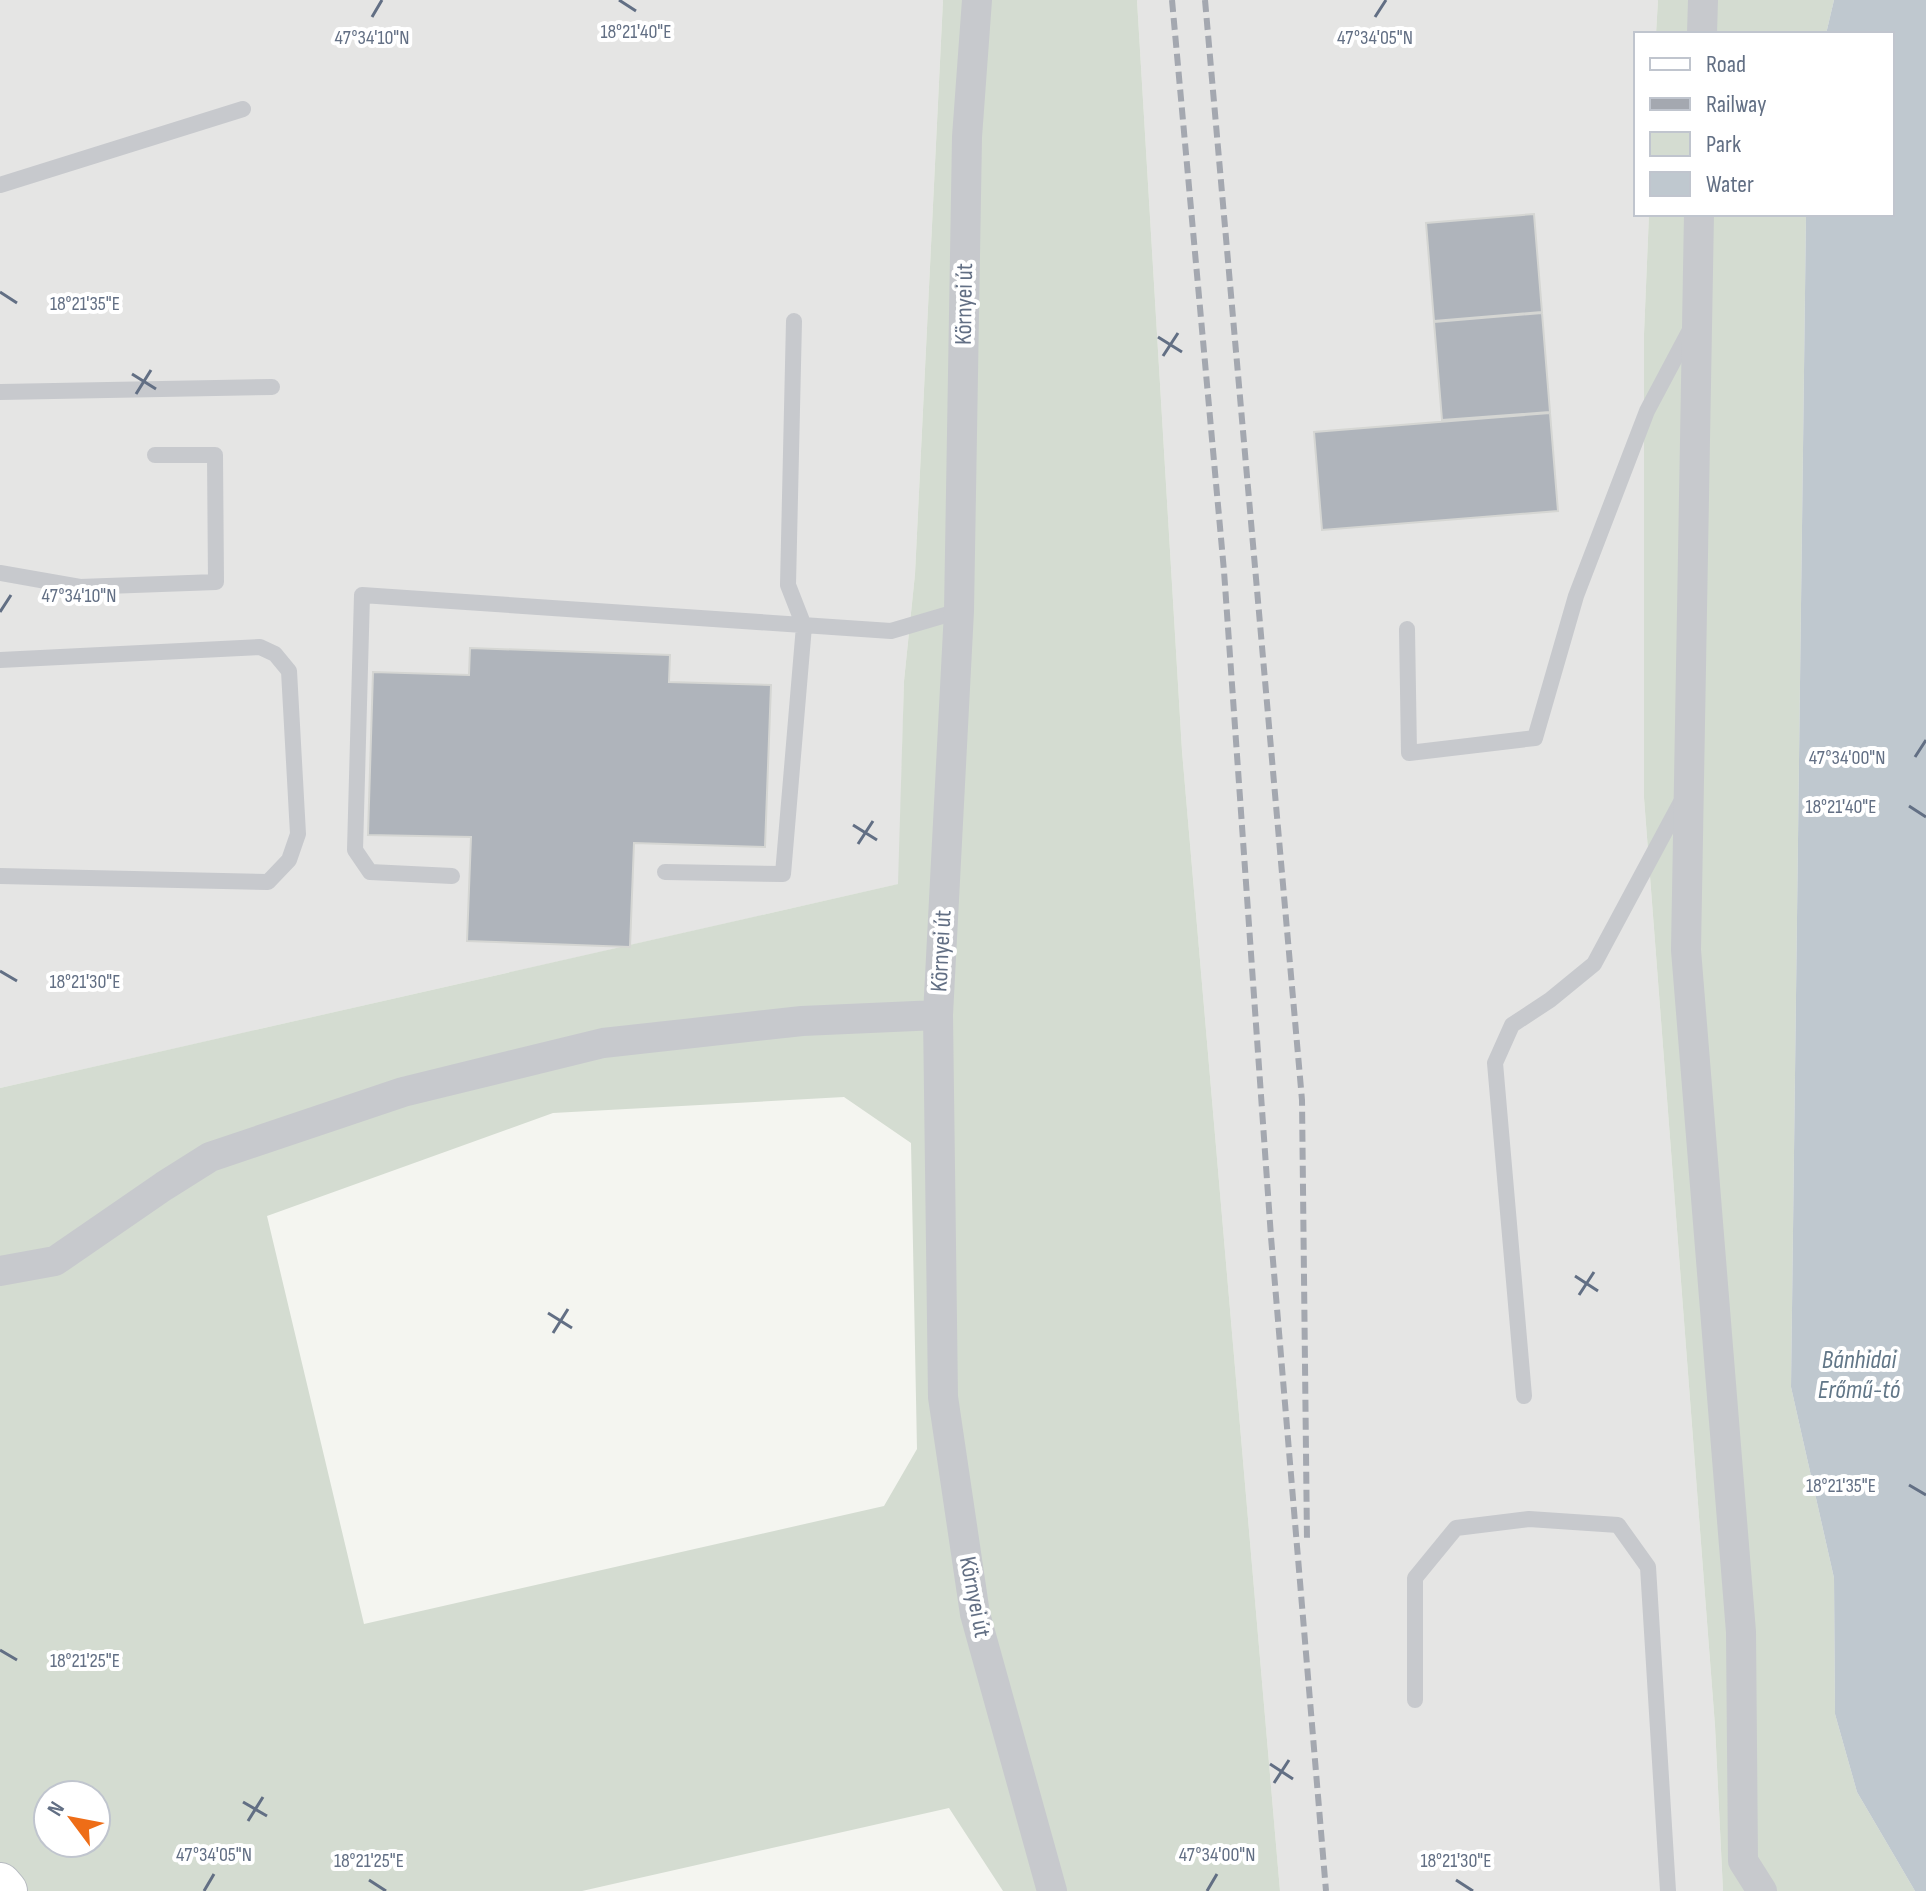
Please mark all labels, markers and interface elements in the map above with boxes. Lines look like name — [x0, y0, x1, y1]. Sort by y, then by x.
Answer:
text: 18°21'40"E — [601, 20, 671, 44]
text: 47°34'10"N — [335, 26, 409, 50]
text: 47°34'05"N — [1337, 26, 1413, 50]
legend — [1634, 32, 1894, 216]
text: Road — [1706, 50, 1746, 79]
text: Railway — [1706, 90, 1766, 119]
text: Park — [1706, 130, 1741, 159]
text: Water — [1706, 170, 1754, 199]
street label: Környei út — [949, 263, 979, 345]
text: 18°21'35"E — [50, 292, 120, 316]
text: 47°34'10"N — [42, 584, 116, 608]
text: 47°34'00"N — [1809, 746, 1885, 770]
text: 18°21'40"E — [1806, 795, 1876, 819]
street label: Környei út — [924, 909, 958, 993]
text: 18°21'30"E — [50, 970, 120, 994]
water label: Bánhidai Erőmű-tó — [1818, 1345, 1901, 1406]
text: 18°21'35"E — [1806, 1474, 1876, 1498]
street label: Környei út — [953, 1554, 997, 1640]
text: 18°21'25"E — [50, 1649, 120, 1673]
north arrow — [32, 1779, 112, 1859]
text: N — [42, 1797, 71, 1821]
text: 47°34'05"N — [176, 1843, 252, 1867]
text: 47°34'00"N — [1179, 1843, 1255, 1867]
text: 18°21'25"E — [334, 1849, 404, 1873]
text: 18°21'30"E — [1421, 1849, 1491, 1873]

